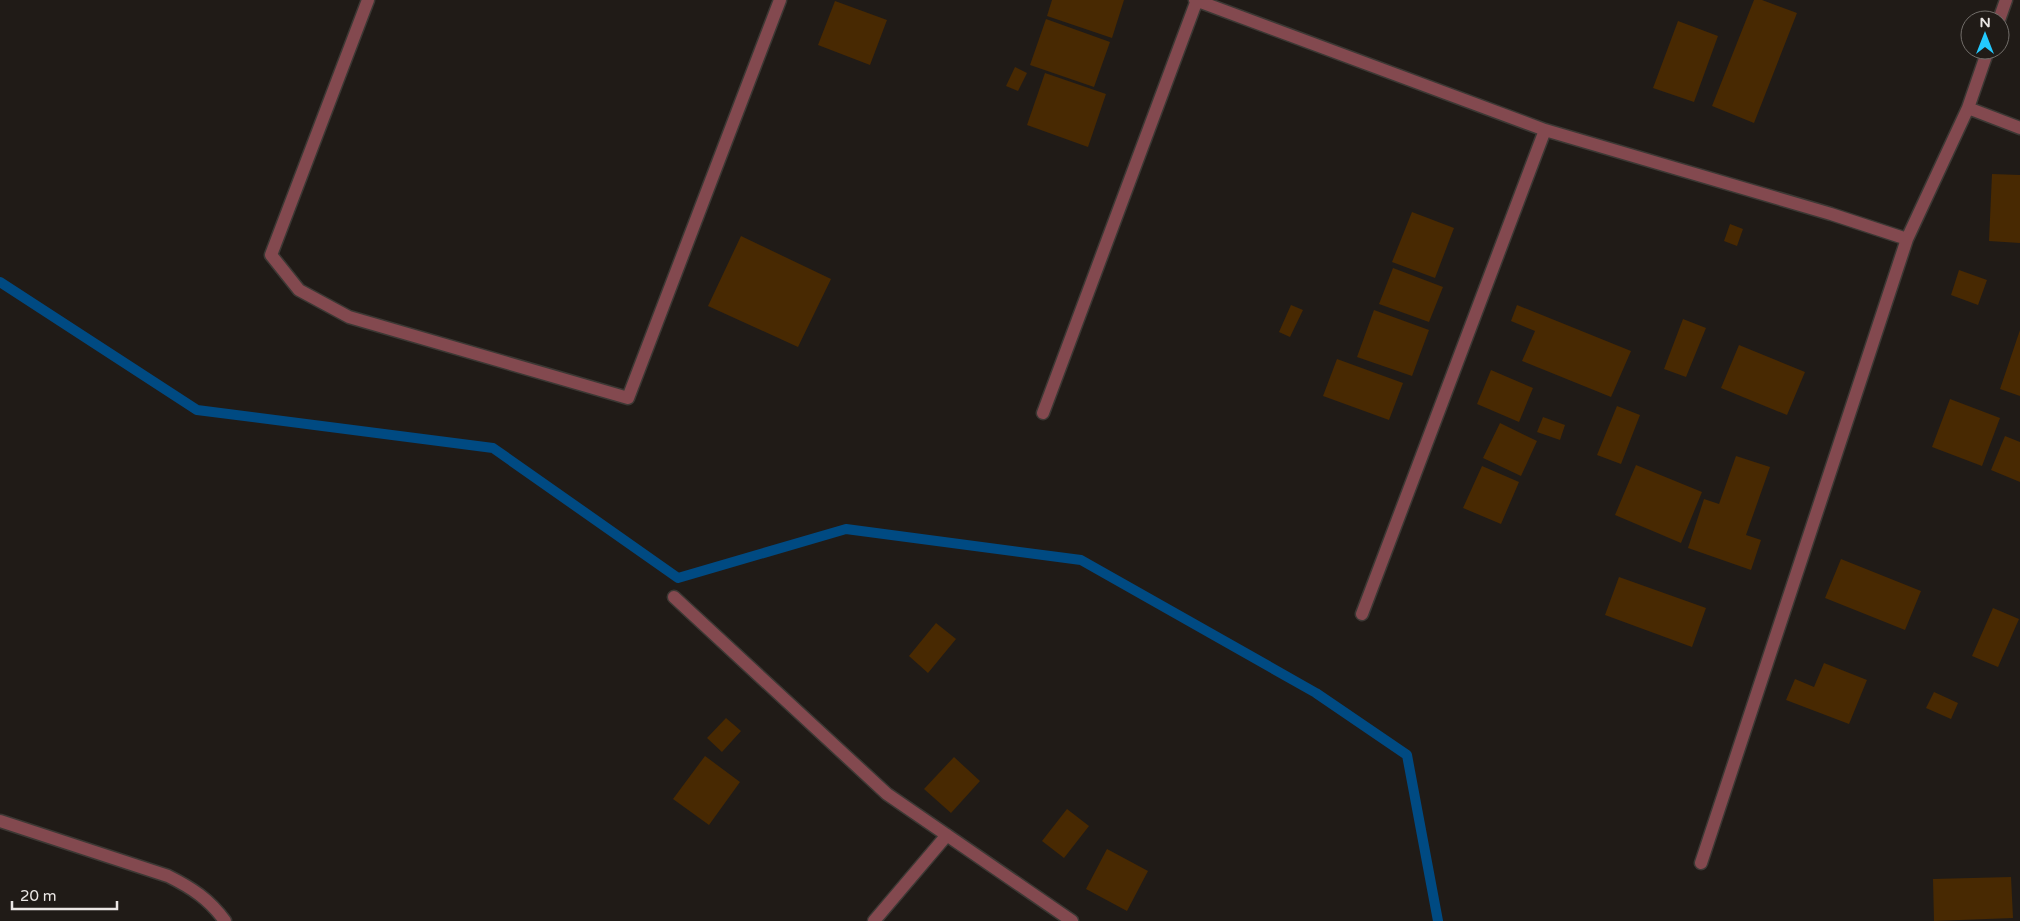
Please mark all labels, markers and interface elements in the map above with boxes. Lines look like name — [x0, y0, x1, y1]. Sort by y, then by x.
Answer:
north arrow — [1960, 10, 2010, 60]
text: N — [1979, 14, 1991, 31]
scale bar — [12, 878, 118, 910]
text: 20 m — [20, 887, 57, 905]

